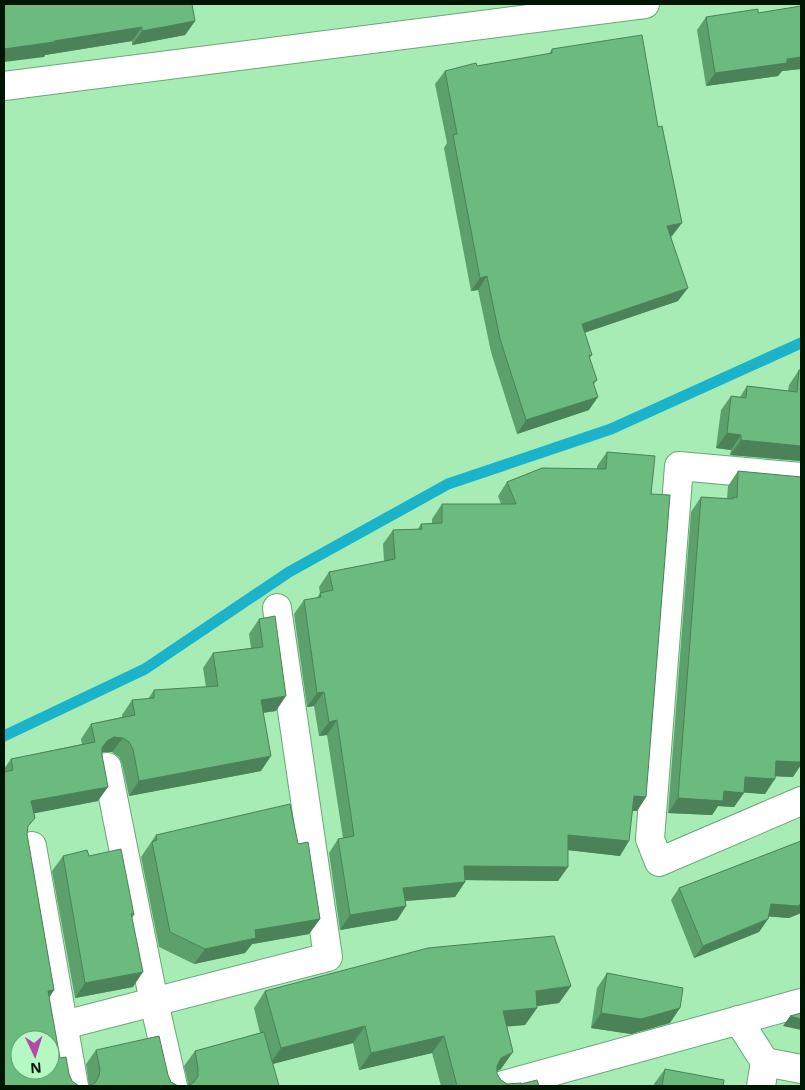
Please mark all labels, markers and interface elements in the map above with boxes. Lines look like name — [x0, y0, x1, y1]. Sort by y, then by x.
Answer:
north arrow — [10, 1030, 60, 1080]
text: N — [30, 1059, 42, 1078]

